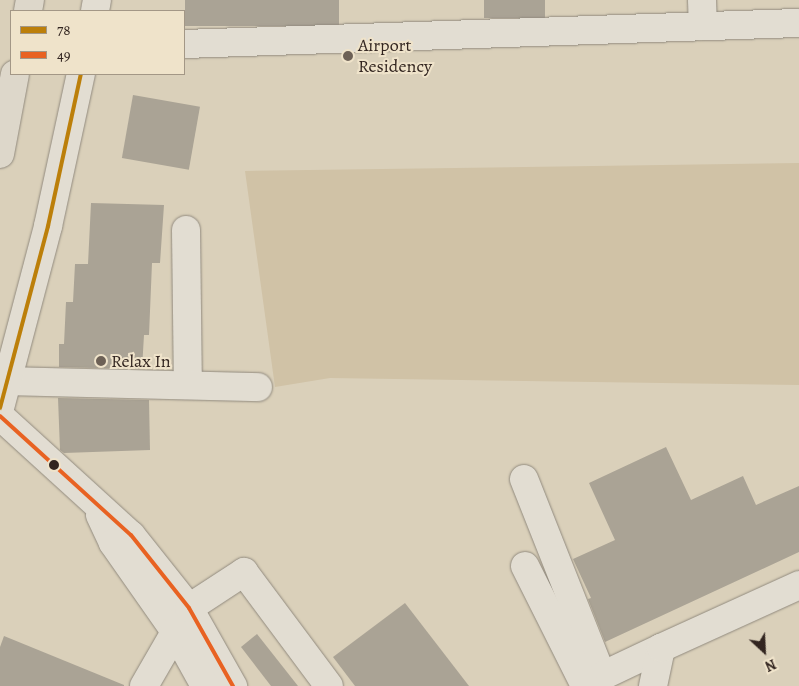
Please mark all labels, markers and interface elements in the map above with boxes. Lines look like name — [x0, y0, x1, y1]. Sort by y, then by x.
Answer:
legend — [10, 10, 185, 75]
text: 78 — [57, 20, 71, 40]
place label: Airport Residency — [358, 35, 432, 78]
text: 49 — [57, 45, 71, 65]
marker: Airport Residency — [342, 50, 354, 62]
place label: Relax In — [111, 350, 171, 372]
marker: Relax In — [95, 355, 107, 367]
unlabelled marker — [49, 460, 59, 470]
north arrow — [739, 626, 789, 676]
text: N — [762, 654, 779, 676]

